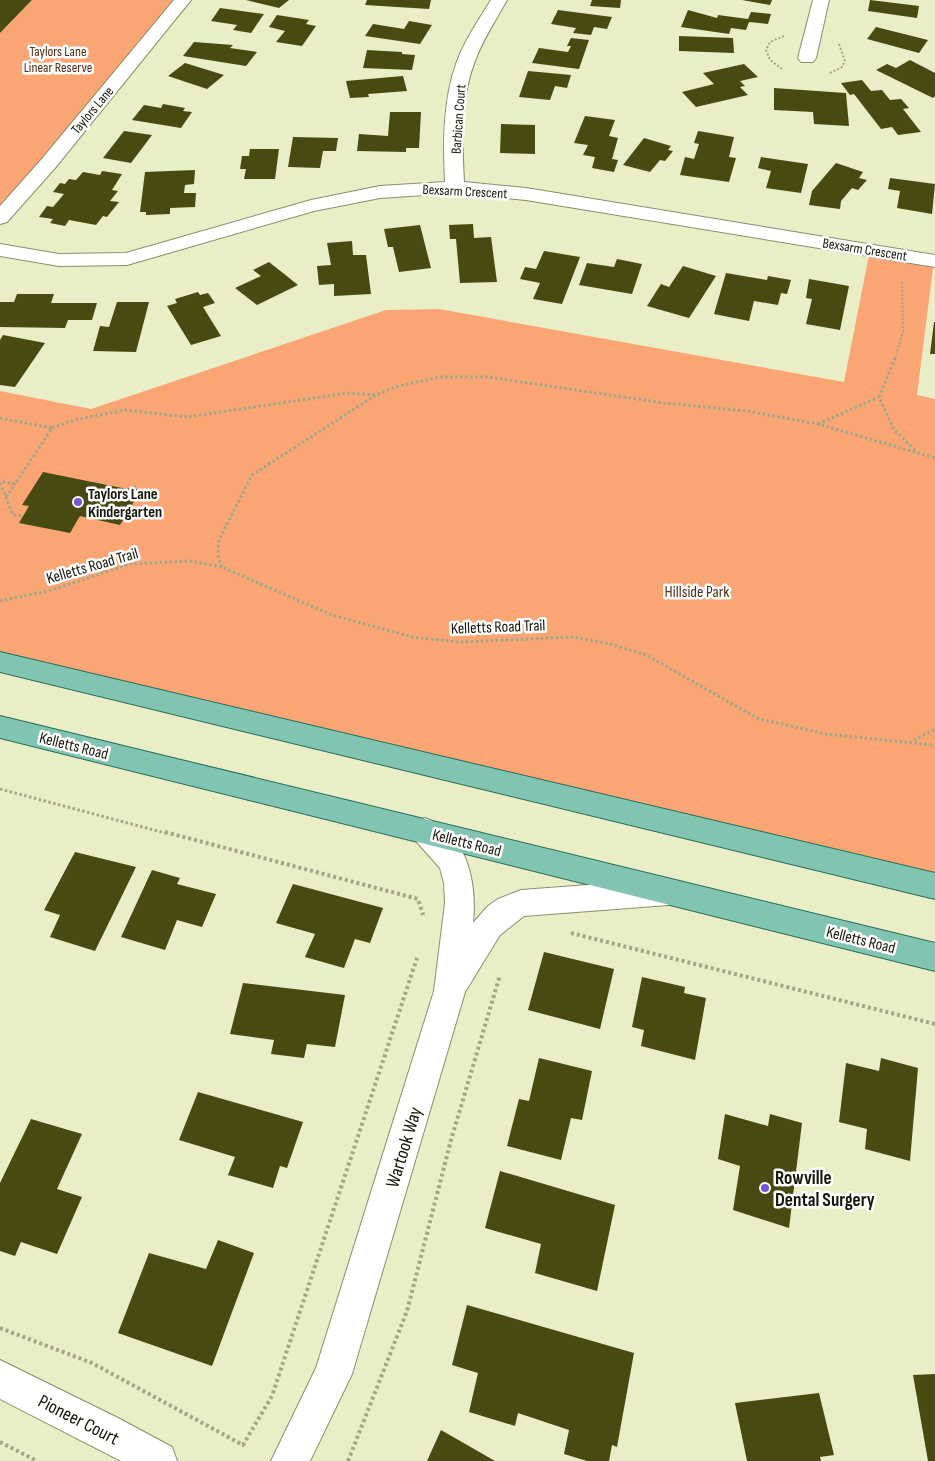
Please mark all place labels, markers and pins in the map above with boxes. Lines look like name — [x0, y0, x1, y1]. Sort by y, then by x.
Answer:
place label: Taylors Lane Kindergarten — [88, 485, 162, 522]
marker: Taylors Lane Kindergarten — [72, 496, 84, 508]
place label: Rowville Dental Surgery — [775, 1167, 875, 1212]
marker: Rowville Dental Surgery — [759, 1182, 771, 1194]

